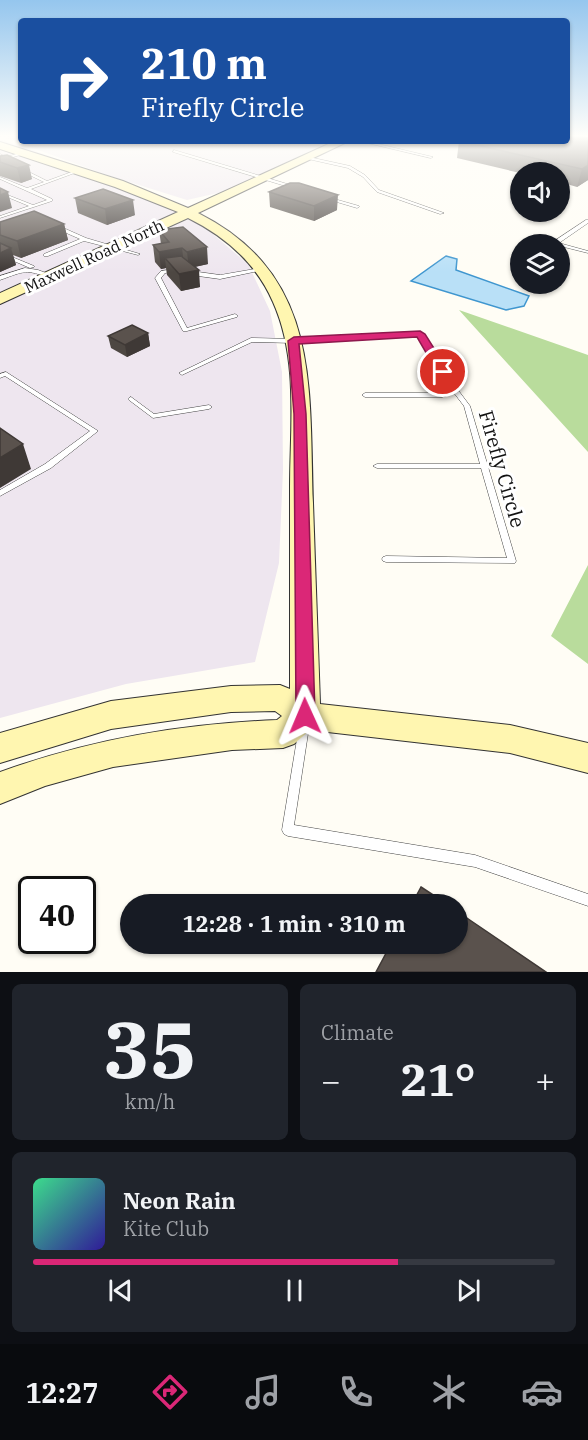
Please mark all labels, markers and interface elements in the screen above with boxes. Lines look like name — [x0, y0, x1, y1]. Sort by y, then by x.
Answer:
text: 210 m — [141, 36, 267, 91]
icon: right — [42, 42, 120, 120]
text: Firefly Circle — [141, 89, 304, 124]
map controls — [510, 162, 570, 294]
button: sound — [510, 162, 570, 222]
street label: Maxwell Road North — [21, 215, 167, 297]
button: layers — [510, 234, 570, 294]
pin — [417, 346, 468, 397]
icon: arrive — [426, 355, 459, 388]
street label: Firefly Circle — [473, 407, 532, 531]
position arrow — [273, 684, 337, 748]
speed limit sign: 40 — [18, 876, 96, 954]
text: 12:28 · 1 min · 310 m — [182, 909, 406, 938]
text: 35 — [103, 998, 197, 1099]
text: Climate — [321, 1019, 394, 1046]
text: 21° — [400, 1050, 476, 1108]
text: − — [321, 1059, 341, 1102]
text: + — [535, 1059, 555, 1102]
text: km/h — [125, 1088, 175, 1115]
text: Neon Rain — [123, 1186, 236, 1215]
text: Kite Club — [123, 1215, 209, 1242]
icon: previous — [104, 1274, 137, 1307]
icon: pause — [278, 1274, 311, 1307]
icon: next — [452, 1274, 485, 1307]
icon: directions — [149, 1371, 191, 1413]
icon: music — [242, 1371, 284, 1413]
icon: phone — [335, 1371, 377, 1413]
icon: climate — [428, 1371, 470, 1413]
icon: car — [521, 1371, 563, 1413]
text: 12:27 — [25, 1375, 98, 1410]

